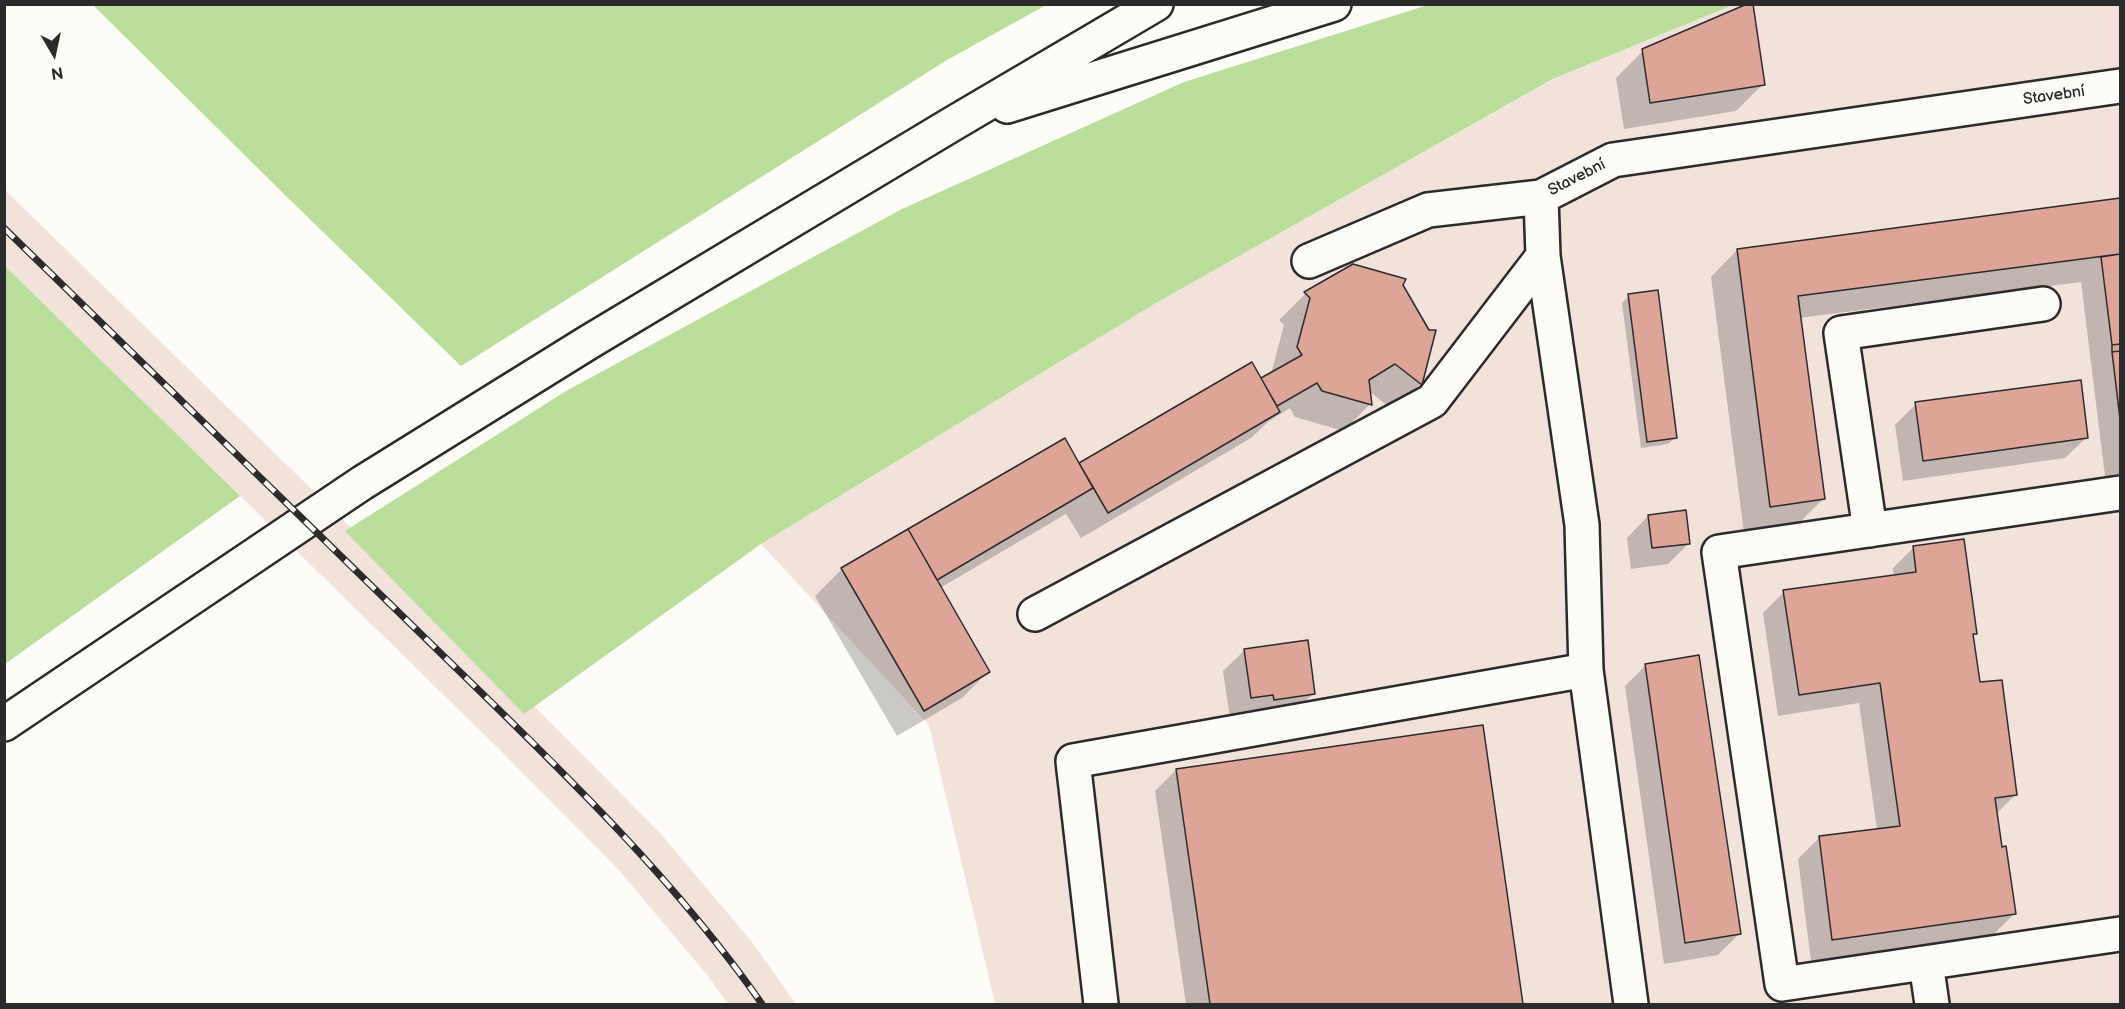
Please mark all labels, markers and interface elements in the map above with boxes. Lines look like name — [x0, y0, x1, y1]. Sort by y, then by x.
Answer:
north arrow — [24, 24, 84, 84]
text: N — [49, 62, 64, 83]
street label: Stavební — [2022, 82, 2086, 110]
street label: Stavební — [1545, 155, 1609, 201]

